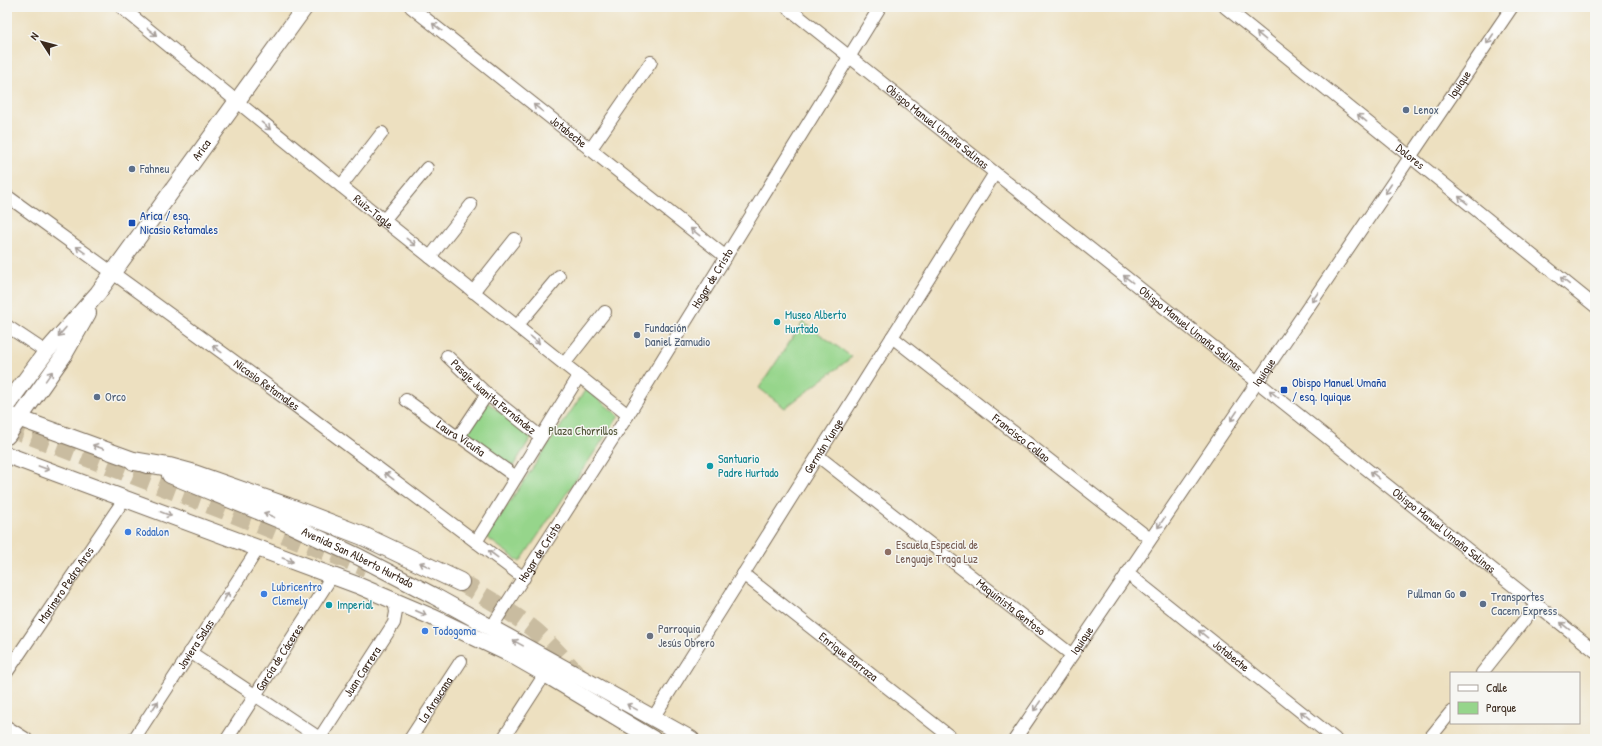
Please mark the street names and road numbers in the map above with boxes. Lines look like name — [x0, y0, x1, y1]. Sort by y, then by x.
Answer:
street label: Iquique — [1443, 66, 1475, 102]
street label: Obispo Manuel Umaña Salinas — [882, 80, 993, 173]
street label: Jotabeche — [547, 112, 591, 152]
street label: Arica — [188, 135, 215, 164]
street label: Dolores — [1392, 139, 1429, 173]
street label: Ruiz-Tagle — [350, 190, 397, 233]
street label: Hogar de Cristo — [687, 245, 737, 311]
street label: Obispo Manuel Umaña Salinas — [1136, 282, 1246, 375]
street label: Iquique — [1248, 354, 1279, 390]
street label: Nicasio Retamales — [230, 355, 304, 414]
street label: Pasaje Juanita Fernández — [447, 355, 540, 438]
street label: Francisco Collao — [988, 409, 1054, 466]
street label: Germán Yunge — [800, 415, 847, 477]
street label: Laura Vicuña — [433, 416, 489, 460]
street label: Obispo Manuel Umaña Salinas — [1389, 484, 1500, 577]
street label: Hogar de Cristo — [514, 519, 565, 585]
street label: Avenida San Alberto Hurtado — [299, 522, 417, 592]
street label: Marinero Pedro Aros — [33, 543, 98, 626]
street label: Maquinista Gentoso — [973, 574, 1050, 639]
street label: Javiera Salas — [173, 616, 218, 672]
street label: García de Cáceres — [251, 620, 307, 694]
street label: Iquique — [1066, 622, 1097, 658]
street label: Enrique Barraza — [816, 628, 882, 685]
street label: Jotabeche — [1209, 636, 1253, 676]
street label: Juan Carrera — [339, 643, 385, 700]
street label: La Araucana — [414, 673, 457, 726]

